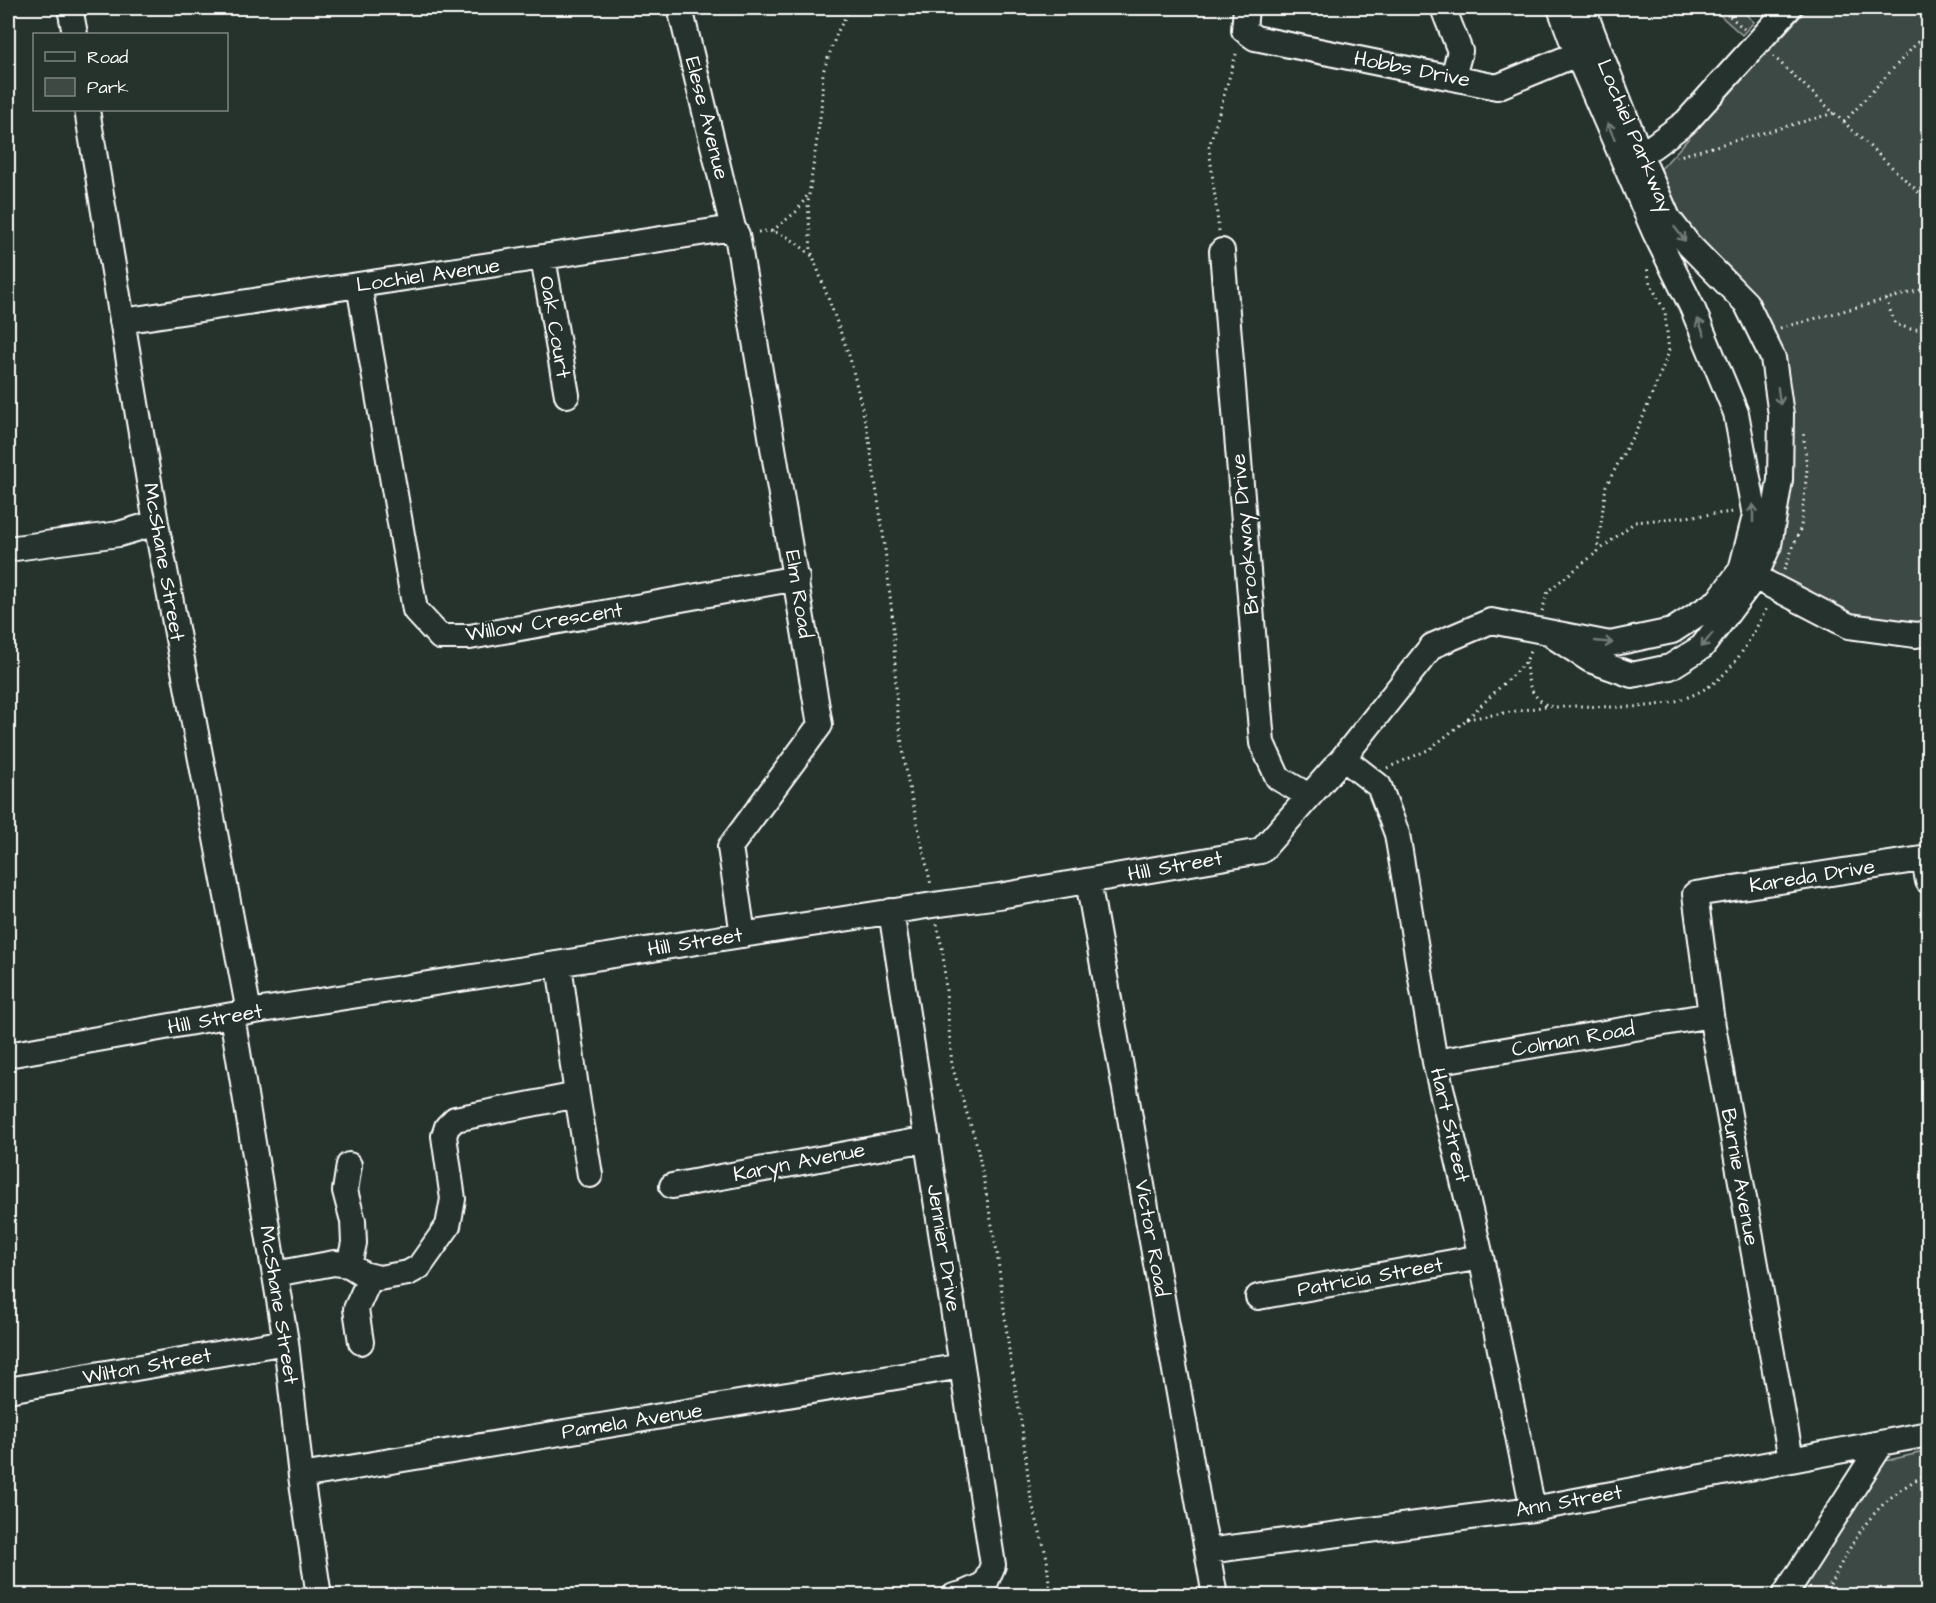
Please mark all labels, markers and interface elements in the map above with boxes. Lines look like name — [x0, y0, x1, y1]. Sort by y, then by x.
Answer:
legend — [33, 33, 228, 111]
street label: Hobbs Drive — [1351, 44, 1473, 94]
text: Road — [87, 45, 128, 70]
street label: Elese Avenue — [678, 54, 736, 182]
street label: Lochiel Parkway — [1588, 55, 1681, 218]
text: Park — [87, 75, 129, 100]
one-way arrow — [1604, 122, 1615, 140]
one-way arrow — [1674, 226, 1687, 242]
street label: Lochiel Avenue — [354, 251, 502, 299]
street label: Oak Court — [532, 274, 578, 381]
one-way arrow — [1695, 319, 1706, 337]
one-way arrow — [1773, 386, 1784, 406]
street label: Brookway Drive — [1224, 452, 1268, 616]
street label: McShane Street — [136, 481, 192, 644]
one-way arrow — [1747, 504, 1759, 524]
street label: Elm Road — [778, 548, 820, 640]
street label: Willow Crescent — [463, 595, 625, 649]
one-way arrow — [1700, 632, 1713, 648]
one-way arrow — [1594, 637, 1613, 648]
street label: Hill Street — [1125, 843, 1225, 889]
street label: Kareda Drive — [1747, 852, 1877, 900]
street label: Hill Street — [645, 920, 745, 964]
street label: Hill Street — [165, 996, 265, 1042]
street label: Colman Road — [1509, 1014, 1637, 1064]
street label: Hart Street — [1423, 1065, 1477, 1186]
street label: Burnie Avenue — [1714, 1106, 1766, 1248]
street label: Karyn Avenue — [731, 1135, 868, 1191]
street label: Victor Road — [1127, 1177, 1177, 1299]
street label: Jennier Drive — [920, 1182, 968, 1314]
street label: McShane Street — [252, 1224, 306, 1387]
street label: Patricia Street — [1295, 1250, 1446, 1304]
street label: Wilton Street — [80, 1340, 214, 1392]
street label: Pamela Avenue — [559, 1396, 705, 1446]
street label: Ann Street — [1513, 1477, 1625, 1525]

